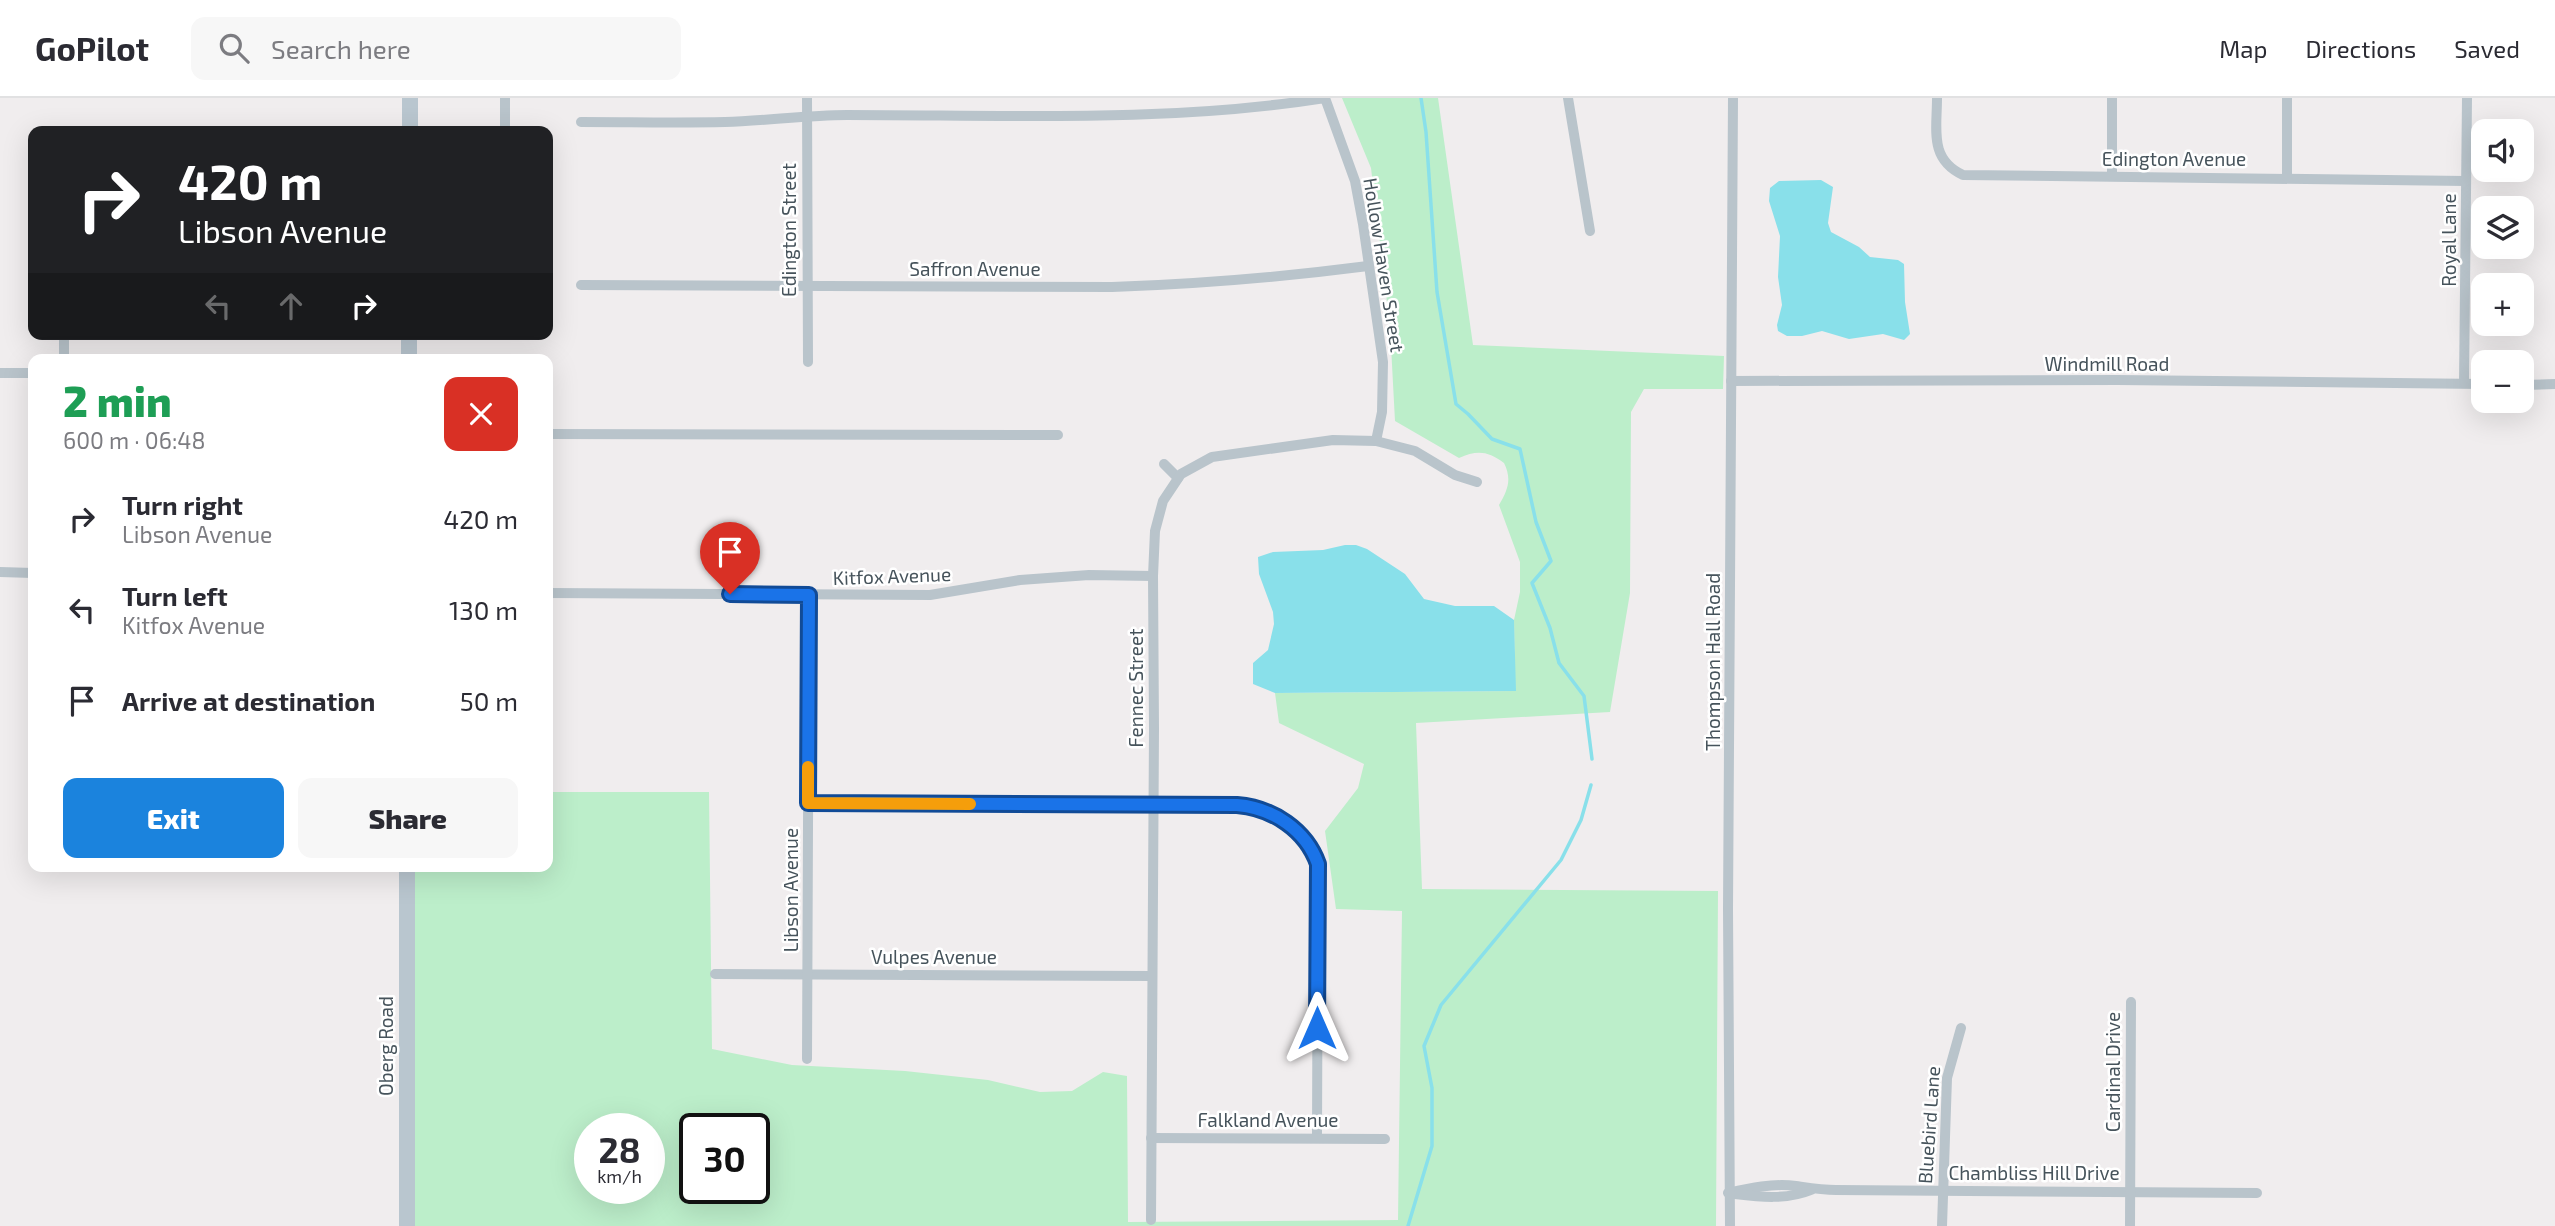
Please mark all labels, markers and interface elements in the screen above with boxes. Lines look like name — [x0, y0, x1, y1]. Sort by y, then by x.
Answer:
search box — [191, 17, 681, 80]
text: GoPilot — [35, 28, 149, 68]
icon: search — [215, 29, 253, 67]
text: Search here — [271, 33, 411, 64]
text: Map — [2219, 34, 2267, 63]
text: Directions — [2305, 34, 2416, 63]
text: Saved — [2454, 34, 2520, 63]
map controls — [2471, 119, 2534, 413]
button: sound — [2471, 119, 2534, 182]
street label: Edington Avenue — [2102, 147, 2246, 170]
text: 420 m — [178, 151, 322, 210]
icon: right — [63, 154, 154, 245]
street label: Edington Street — [777, 163, 800, 297]
street label: Hollow Haven Street — [1359, 176, 1410, 354]
street label: Royal Lane — [2437, 193, 2460, 287]
button: layers — [2471, 196, 2534, 259]
text: Libson Avenue — [178, 211, 387, 249]
street label: Saffron Avenue — [909, 257, 1041, 280]
button: + — [2471, 273, 2534, 336]
icon: left — [199, 287, 237, 325]
icon: ahead — [272, 287, 310, 325]
icon: right — [345, 287, 383, 325]
button: − — [2471, 350, 2534, 413]
street label: Windmill Road — [2045, 352, 2169, 375]
text: 2 min — [63, 375, 172, 425]
button: close — [444, 377, 518, 451]
text: 600 m · 06:48 — [63, 426, 205, 454]
text: Turn right — [122, 489, 243, 520]
icon: right — [63, 500, 101, 538]
text: 420 m — [443, 503, 518, 534]
text: Libson Avenue — [122, 520, 272, 548]
pin — [700, 522, 760, 594]
icon: arrive — [711, 533, 749, 571]
street label: Kitfox Avenue — [832, 562, 952, 589]
street label: Thompson Hall Road — [1701, 573, 1724, 751]
text: Turn left — [122, 580, 228, 611]
icon: left — [63, 591, 101, 629]
text: 130 m — [449, 594, 518, 625]
text: Kitfox Avenue — [122, 611, 265, 639]
street label: Fennec Street — [1124, 629, 1147, 747]
icon: arrive — [63, 682, 101, 720]
text: Arrive at destination — [122, 685, 375, 716]
text: 50 m — [460, 685, 518, 716]
button: Exit — [63, 778, 284, 858]
button: Share — [298, 778, 518, 858]
street label: Libson Avenue — [779, 828, 802, 952]
street label: Vulpes Avenue — [871, 945, 997, 968]
position arrow — [1280, 991, 1354, 1065]
street label: Oberg Road — [374, 996, 397, 1096]
street label: Cardinal Drive — [2101, 1012, 2124, 1132]
street label: Bluebird Lane — [1913, 1065, 1944, 1185]
street label: Falkland Avenue — [1198, 1108, 1339, 1131]
speed limit sign: 30 — [679, 1113, 770, 1204]
text: 28 — [598, 1128, 641, 1170]
street label: Chambliss Hill Drive — [1948, 1161, 2120, 1184]
text: km/h — [597, 1165, 642, 1187]

